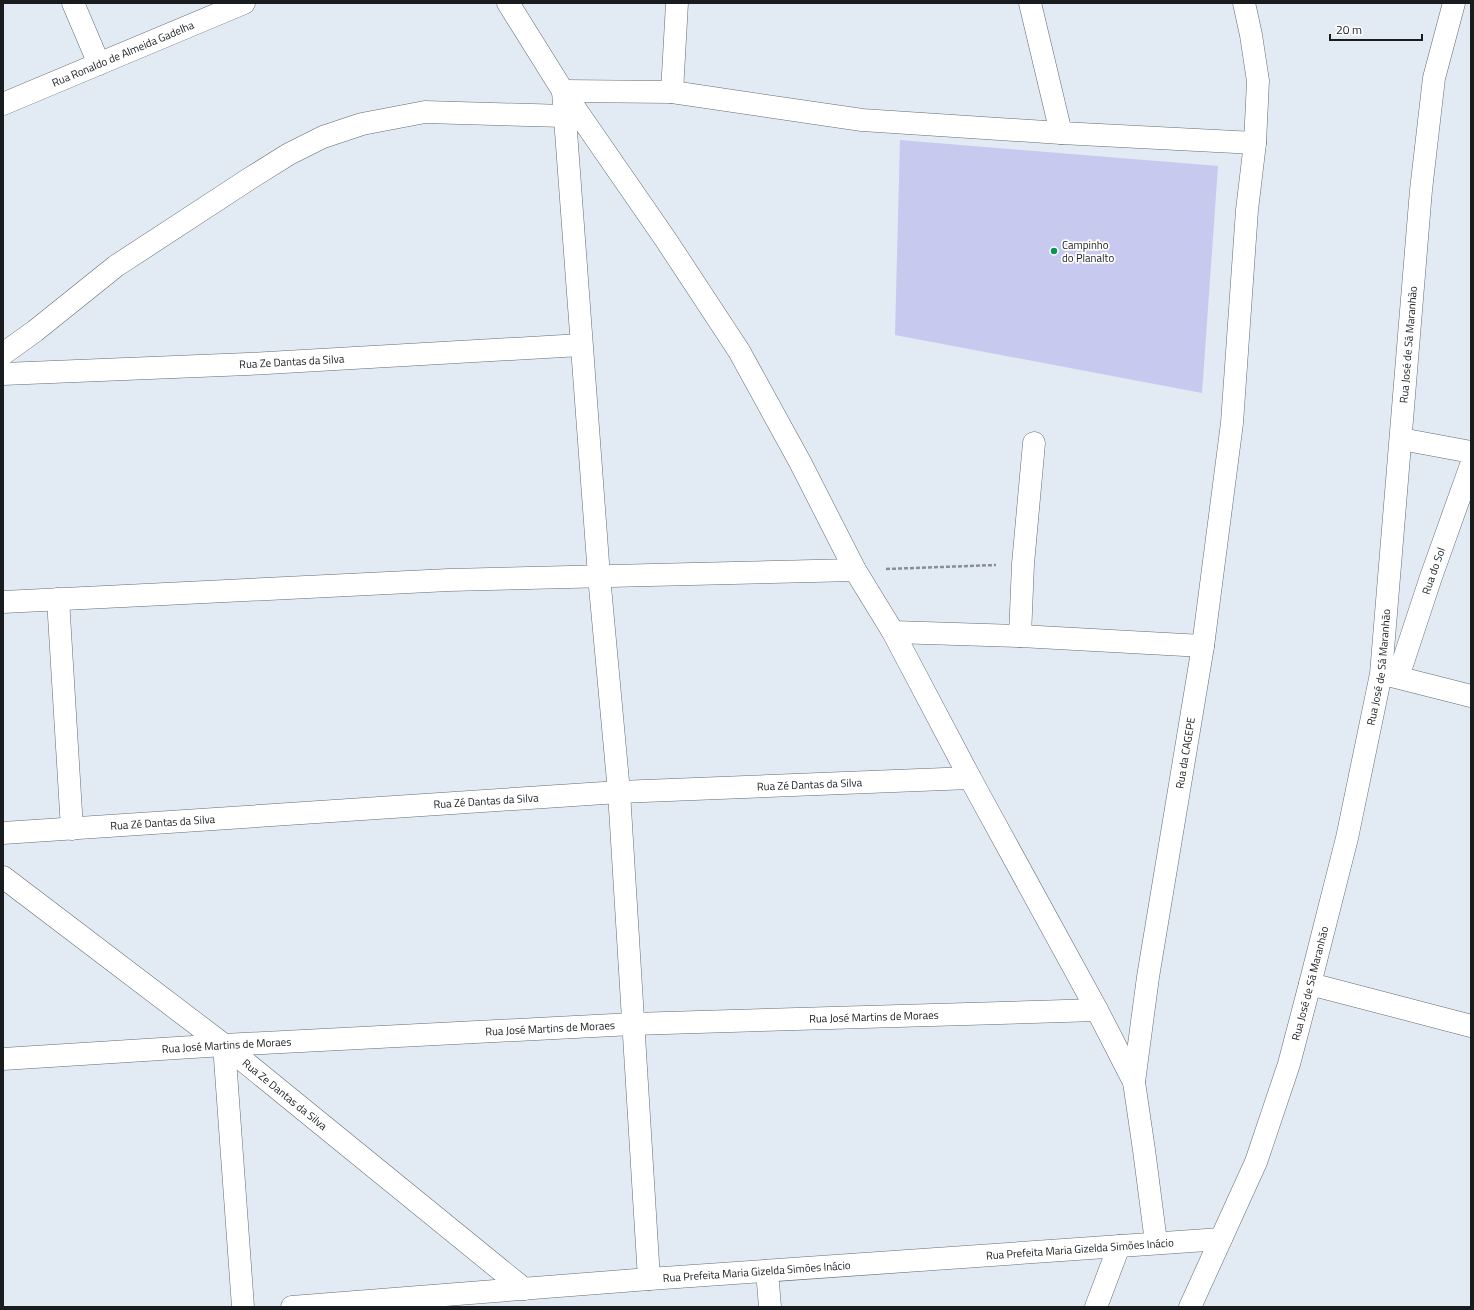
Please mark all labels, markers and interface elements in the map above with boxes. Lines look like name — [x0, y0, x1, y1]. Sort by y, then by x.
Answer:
scale bar — [1330, 16, 1422, 42]
street label: Rua Ronaldo de Almeida Gadelha — [49, 17, 197, 91]
text: 20 m — [1336, 20, 1362, 39]
place label: Campinho do Planalto — [1062, 237, 1114, 266]
marker: Campinho do Planalto — [1049, 246, 1059, 256]
street label: Rua José de Sá Maranhão — [1395, 285, 1421, 404]
street label: Rua Ze Dantas da Silva — [239, 350, 345, 372]
street label: Rua do Sol — [1418, 545, 1449, 596]
street label: Rua José de Sá Maranhão — [1363, 608, 1394, 727]
street label: Rua da CAGEPE — [1171, 716, 1199, 790]
street label: Rua Zé Dantas da Silva — [757, 774, 863, 794]
street label: Rua Zé Dantas da Silva — [433, 789, 539, 812]
street label: Rua Zé Dantas da Silva — [110, 811, 216, 834]
street label: Rua José de Sá Maranhão — [1287, 924, 1332, 1042]
street label: Rua José Martins de Moraes — [809, 1007, 939, 1027]
street label: Rua José Martins de Moraes — [485, 1017, 615, 1040]
street label: Rua José Martins de Moraes — [161, 1034, 292, 1057]
street label: Rua Ze Dantas da Silva — [239, 1055, 331, 1134]
street label: Rua Prefeita Maria Gizelda Simões Inácio — [985, 1234, 1175, 1263]
street label: Rua Prefeita Maria Gizelda Simões Inácio — [662, 1257, 851, 1286]

